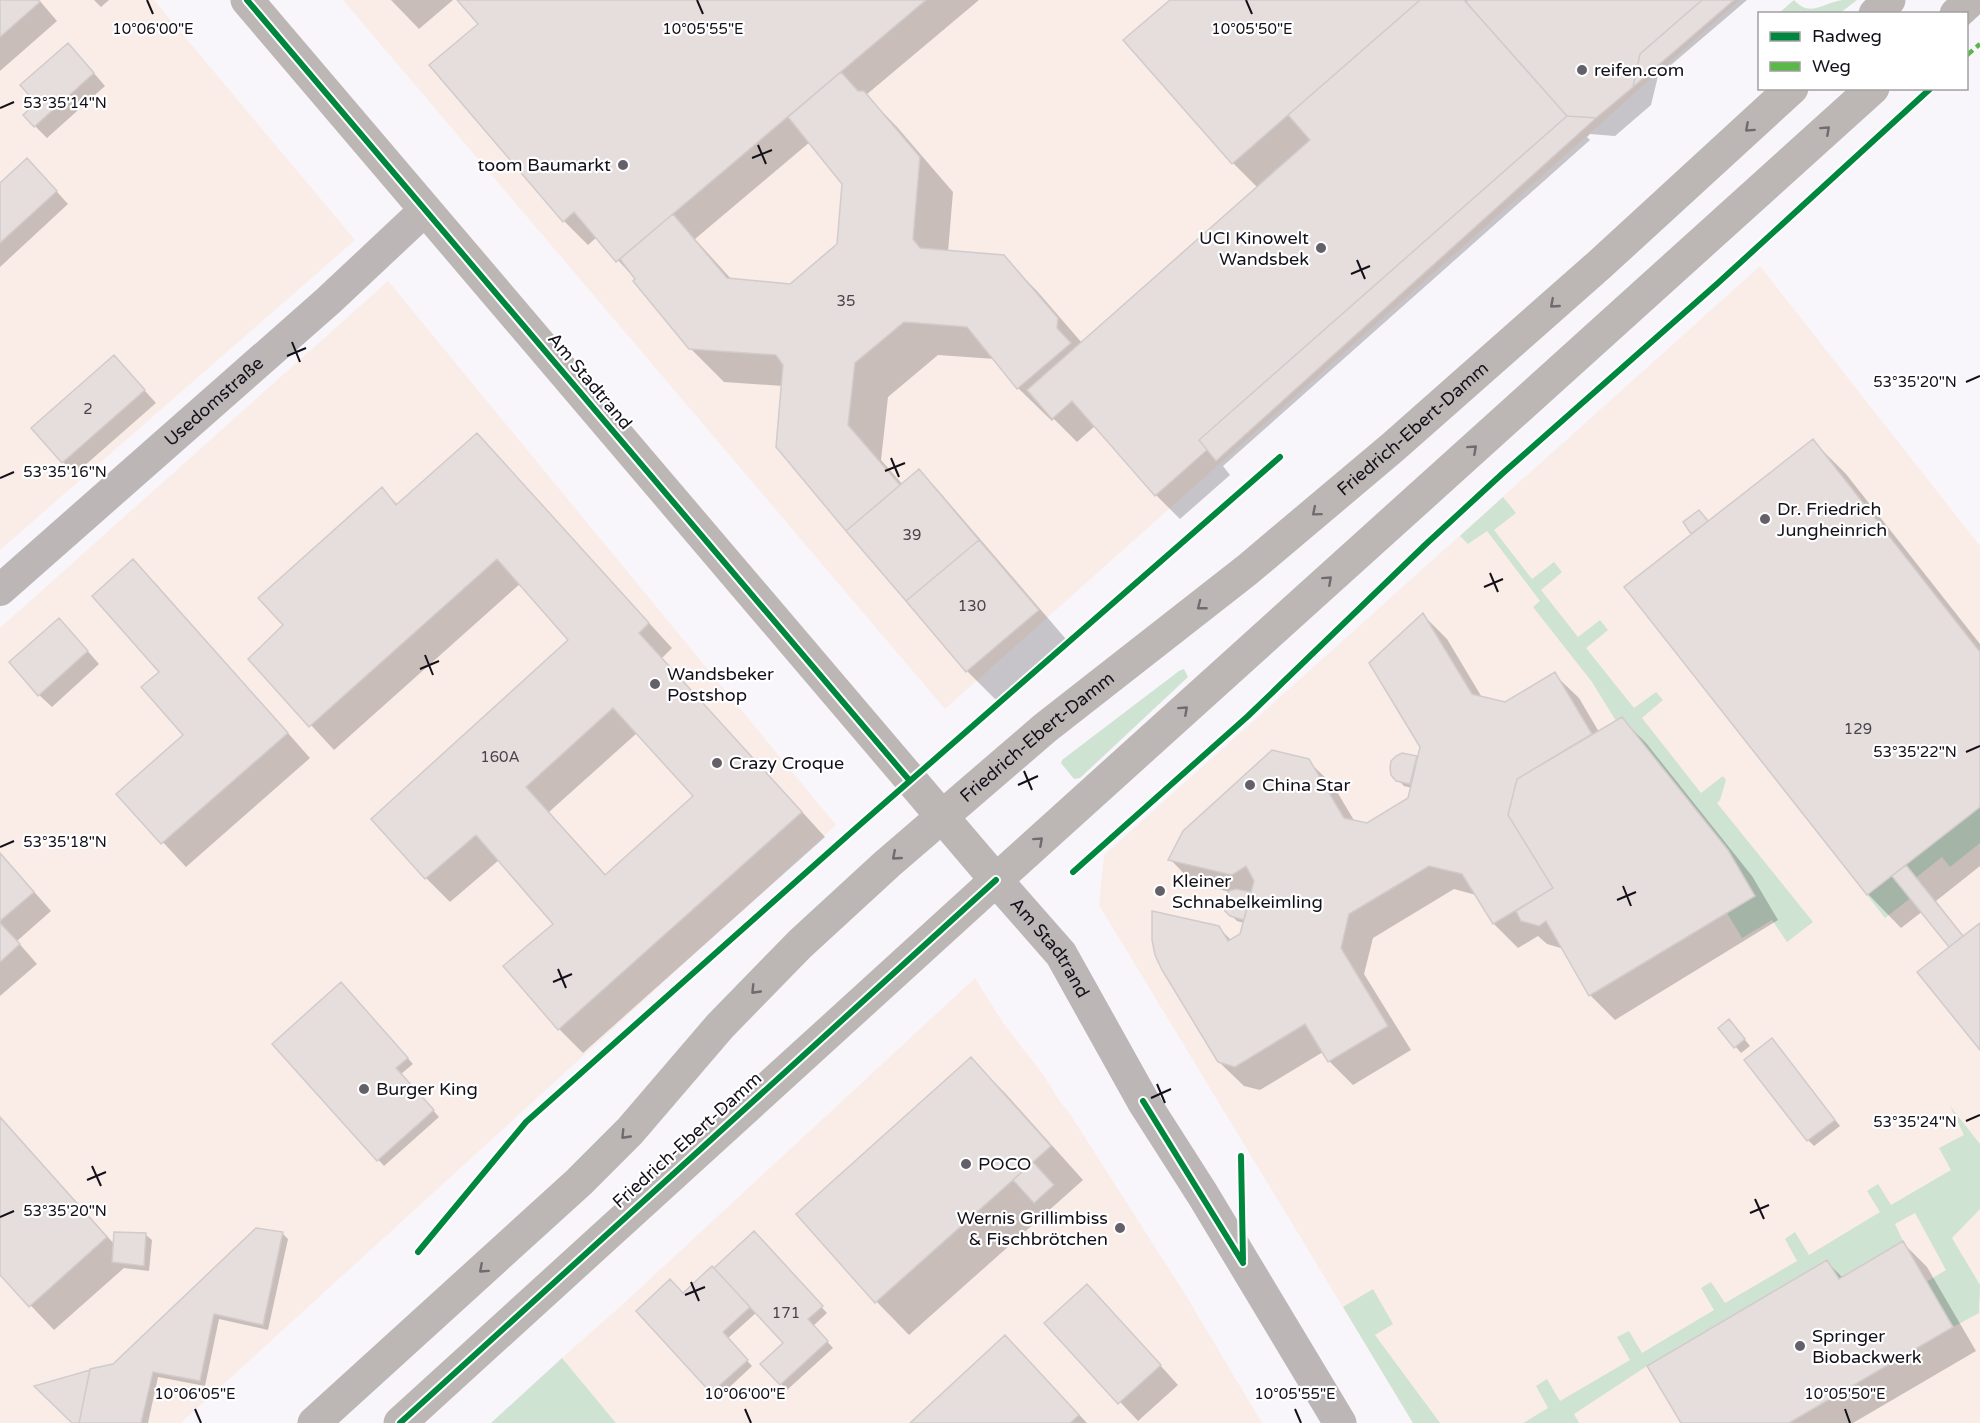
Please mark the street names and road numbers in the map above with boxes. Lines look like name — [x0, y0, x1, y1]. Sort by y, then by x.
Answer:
street label: Am Stadtrand — [543, 328, 637, 434]
street label: Usedomstraße — [160, 352, 268, 451]
street label: Friedrich-Ebert-Damm — [1332, 357, 1493, 500]
street label: Friedrich-Ebert-Damm — [956, 667, 1119, 807]
street label: Am Stadtrand — [1006, 893, 1094, 1002]
street label: Friedrich-Ebert-Damm — [608, 1067, 766, 1213]

